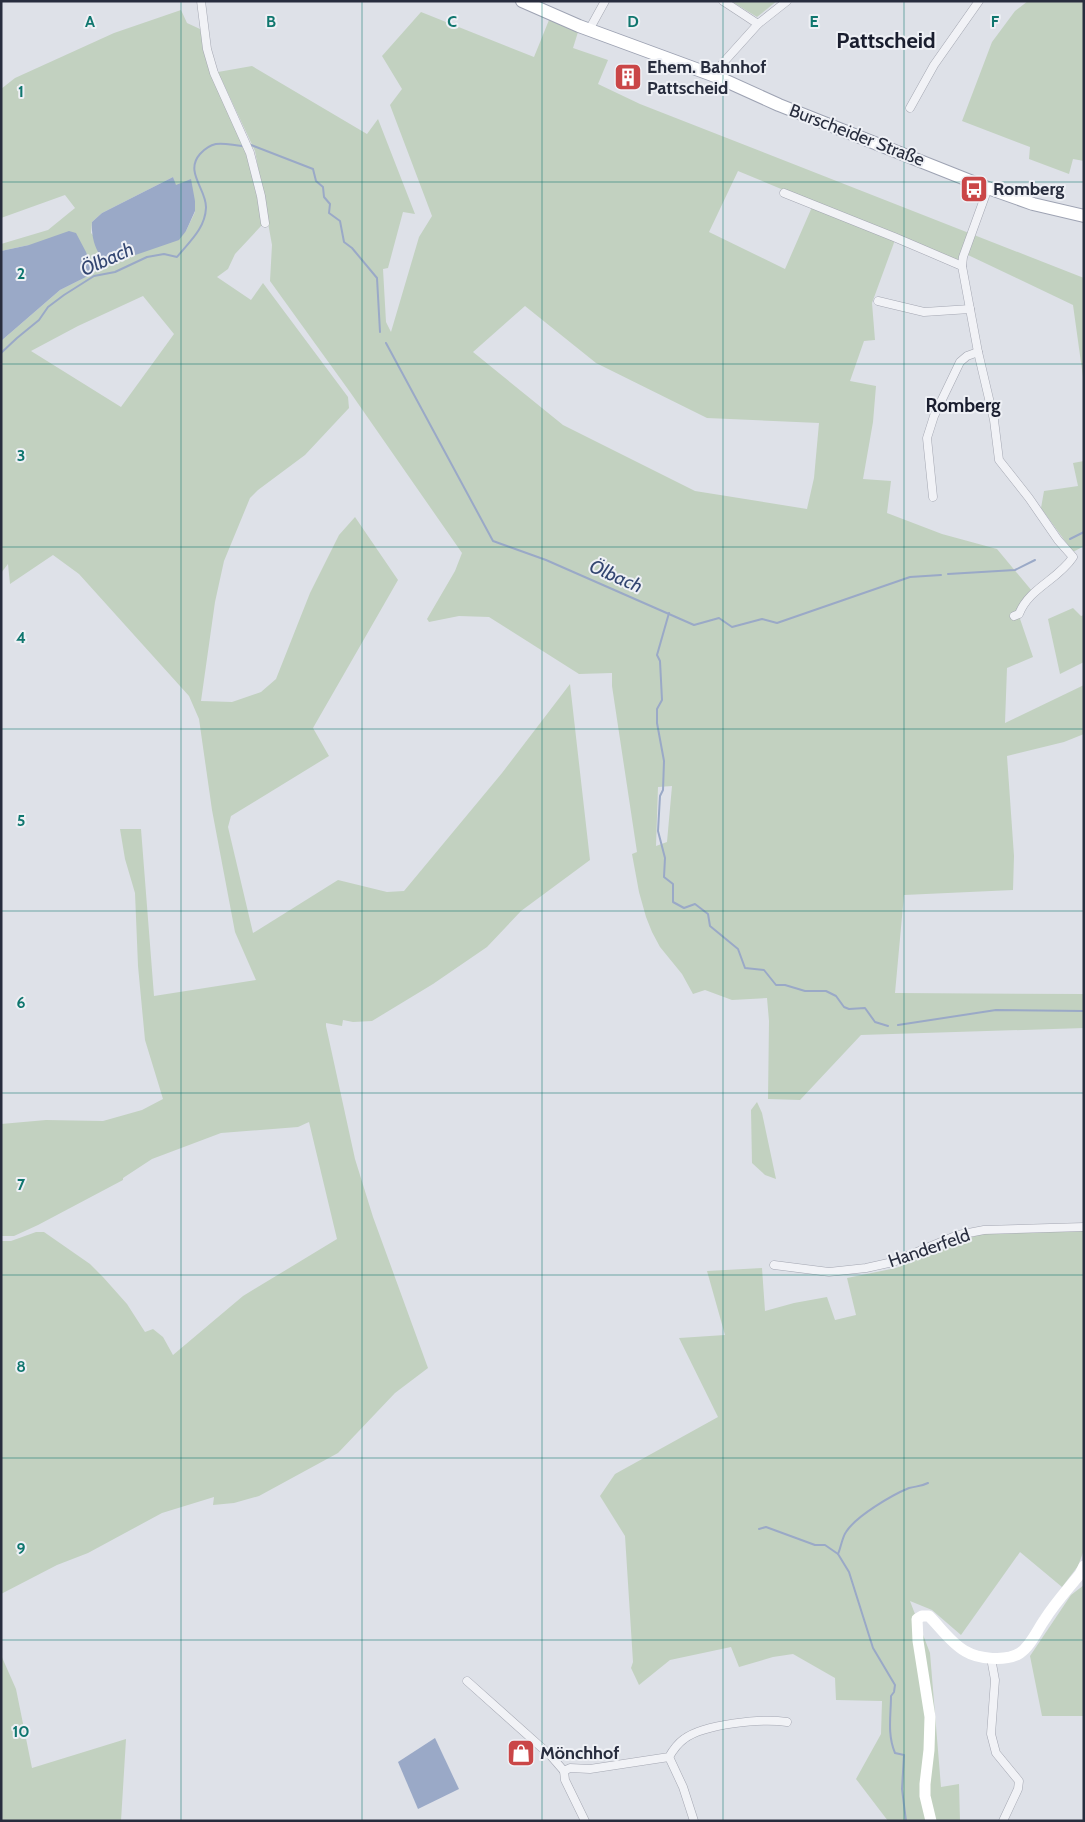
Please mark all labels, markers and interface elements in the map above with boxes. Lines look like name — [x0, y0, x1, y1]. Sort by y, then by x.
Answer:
text: A — [85, 12, 95, 31]
text: B — [266, 12, 276, 31]
text: C — [447, 12, 457, 31]
text: D — [627, 12, 639, 31]
text: E — [809, 12, 819, 31]
text: F — [991, 12, 1000, 31]
district label: Pattscheid — [836, 27, 936, 54]
place label: Ehem. Bahnhof Pattscheid — [647, 56, 766, 99]
building icon: Ehem. Bahnhof Pattscheid — [613, 62, 643, 92]
text: 1 — [18, 82, 24, 101]
street label: Burscheider Straße — [786, 99, 928, 171]
bus stop icon: Romberg — [959, 174, 989, 204]
place label: Romberg — [993, 178, 1064, 200]
water label: Ölbach — [77, 237, 137, 281]
text: 2 — [17, 264, 25, 283]
district label: Romberg — [925, 394, 1001, 417]
text: 3 — [17, 446, 25, 465]
water label: Ölbach — [586, 554, 646, 598]
text: 4 — [16, 628, 26, 647]
text: 5 — [17, 811, 25, 830]
text: 6 — [17, 993, 26, 1012]
text: 7 — [17, 1175, 26, 1194]
street label: Handerfeld — [885, 1224, 973, 1272]
text: 8 — [16, 1357, 26, 1376]
text: 9 — [17, 1539, 26, 1558]
text: 10 — [12, 1722, 30, 1741]
shop icon: Mönchhof — [506, 1738, 536, 1768]
place label: Mönchhof — [540, 1742, 619, 1764]

